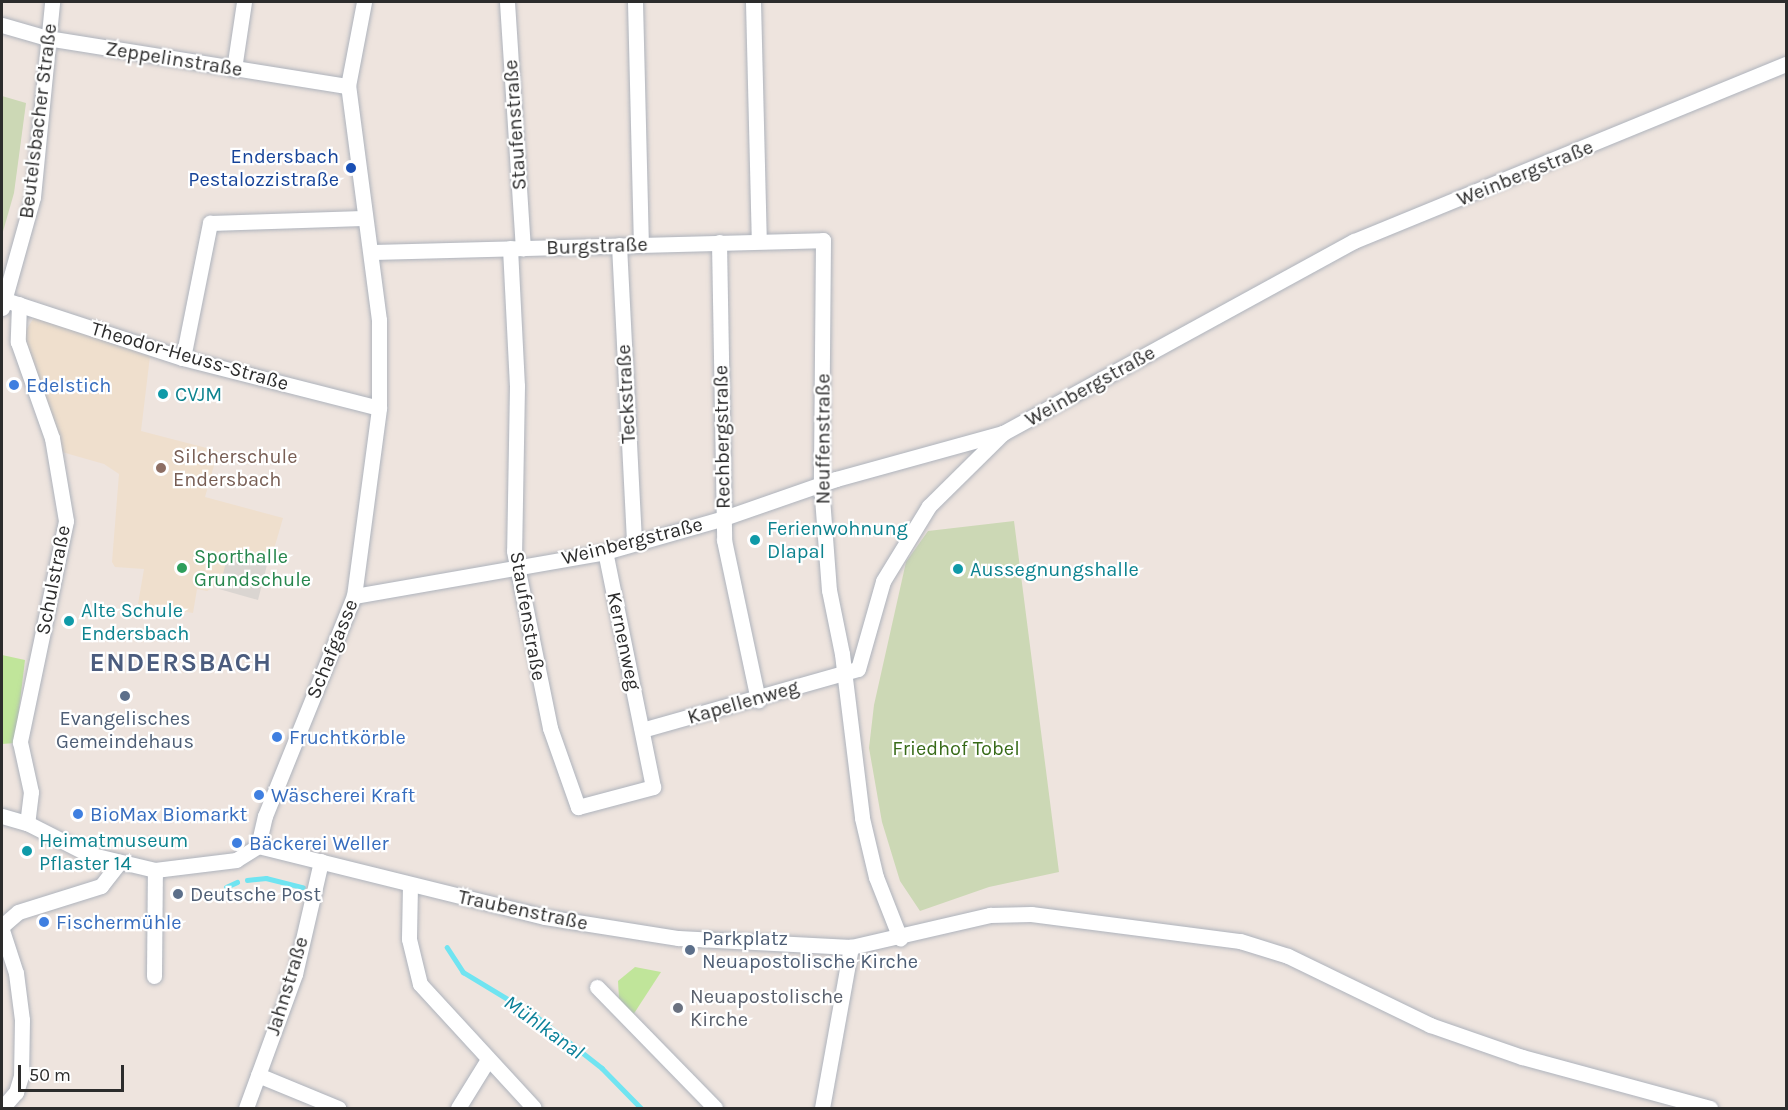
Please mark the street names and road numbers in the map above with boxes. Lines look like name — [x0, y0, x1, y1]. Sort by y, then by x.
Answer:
street label: Beutelsbacher Straße — [14, 22, 62, 220]
street label: Zeppelinstraße — [104, 36, 244, 82]
street label: Staufenstraße — [498, 59, 532, 191]
street label: Weinbergstraße — [1453, 135, 1597, 211]
street label: Burgstraße — [546, 232, 648, 260]
street label: Theodor-Heuss-Straße — [88, 316, 292, 396]
street label: Weinbergstraße — [1021, 340, 1159, 432]
street label: Teckstraße — [611, 344, 641, 444]
street label: Rechbergstraße — [709, 365, 735, 509]
street label: Neuffenstraße — [811, 374, 835, 504]
street label: Weinbergstraße — [559, 512, 705, 570]
street label: Schulstraße — [31, 523, 75, 637]
street label: Staufenstraße — [505, 550, 551, 682]
street label: Kernenweg — [602, 590, 646, 692]
street label: Schafgasse — [301, 596, 363, 702]
street label: Kapellenweg — [685, 675, 801, 729]
street label: Traubenstraße — [456, 885, 590, 935]
street label: Jahnstraße — [261, 934, 313, 1038]

